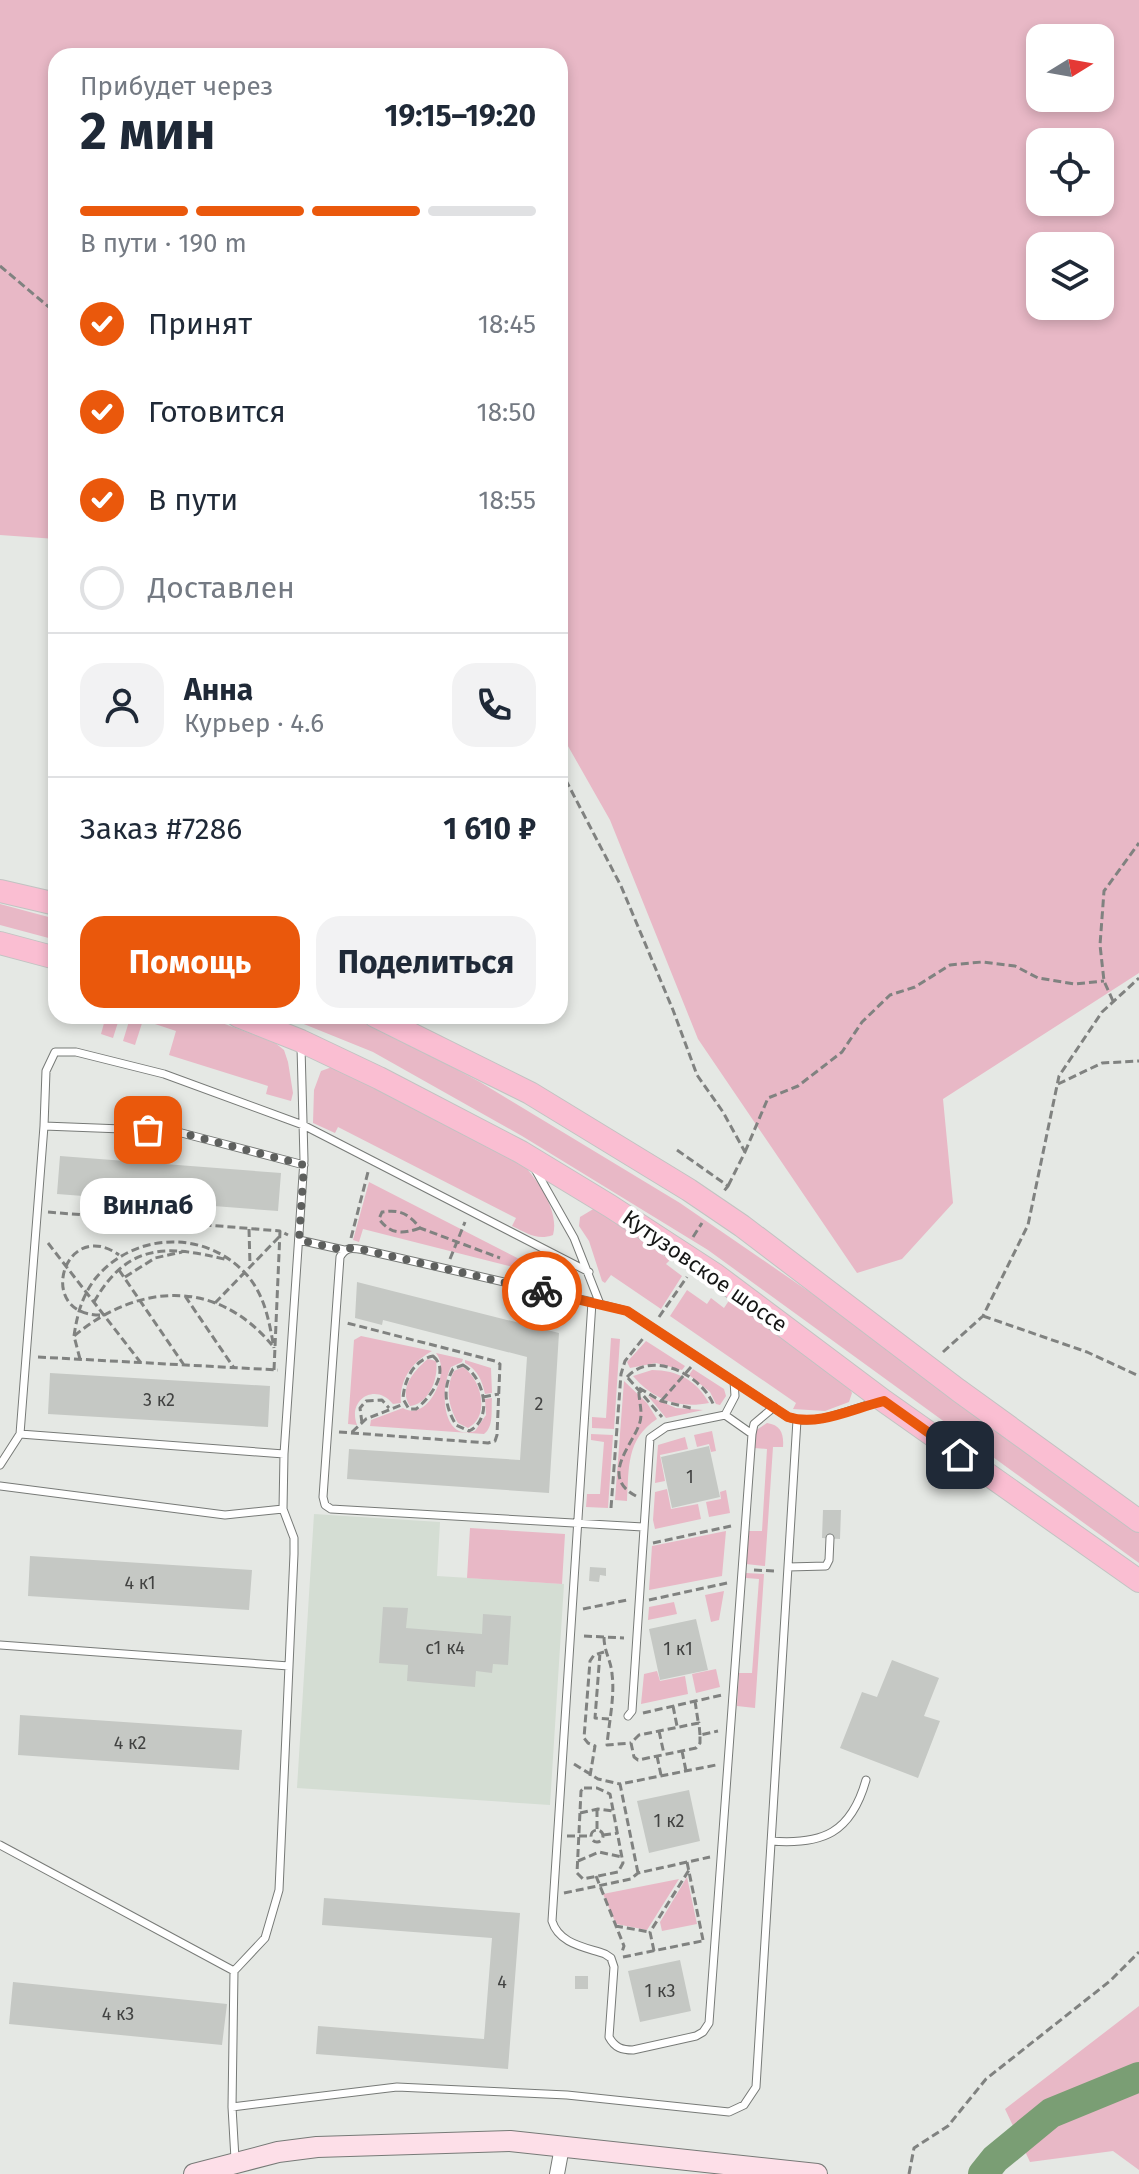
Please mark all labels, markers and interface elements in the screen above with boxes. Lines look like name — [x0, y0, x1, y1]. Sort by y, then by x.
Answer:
north arrow — [1026, 24, 1114, 112]
map controls — [1026, 24, 1114, 320]
text: Прибудет через — [80, 71, 273, 102]
text: 19:15–19:20 — [385, 98, 536, 134]
text: 2 мин — [80, 100, 215, 163]
button: locate — [1026, 128, 1114, 216]
text: В пути · 190 m — [80, 228, 247, 259]
button: layers — [1026, 232, 1114, 320]
icon: check — [80, 302, 124, 346]
text: Принят — [148, 306, 252, 342]
text: 18:45 — [478, 309, 536, 340]
icon: check — [80, 390, 124, 434]
text: Готовится — [148, 394, 286, 430]
text: 18:50 — [477, 397, 536, 428]
icon: check — [80, 478, 124, 522]
text: В пути — [148, 482, 238, 518]
text: 18:55 — [478, 485, 536, 516]
text: Доставлен — [148, 570, 295, 606]
button: person — [80, 663, 164, 747]
button: phone — [452, 663, 536, 747]
text: Анна — [184, 672, 253, 708]
text: Курьер · 4.6 — [184, 708, 324, 739]
text: Заказ #7286 — [80, 811, 242, 847]
text: 1 610 ₽ — [443, 811, 536, 847]
button: Помощь — [80, 916, 300, 1008]
button: Поделиться — [316, 916, 536, 1008]
pin — [114, 1096, 182, 1164]
icon: bag — [126, 1108, 170, 1152]
callout: Винлаб — [80, 1178, 216, 1234]
text: Винлаб — [103, 1190, 193, 1221]
street label: Кутузовское шоссе — [617, 1204, 793, 1338]
courier — [502, 1251, 582, 1331]
icon: bike — [520, 1269, 564, 1313]
house number: 3 к2 — [143, 1389, 175, 1411]
house number: 2 — [535, 1393, 544, 1415]
pin — [926, 1421, 994, 1489]
icon: home — [938, 1433, 982, 1477]
house number: 1 — [686, 1466, 694, 1488]
house number: 4 к1 — [124, 1572, 156, 1594]
house number: с1 к4 — [425, 1637, 465, 1659]
house number: 1 к1 — [663, 1638, 693, 1660]
house number: 4 к2 — [114, 1732, 146, 1754]
house number: 1 к2 — [654, 1810, 684, 1832]
house number: 4 — [497, 1971, 507, 1993]
house number: 1 к3 — [645, 1980, 675, 2002]
house number: 4 к3 — [102, 2003, 134, 2025]

